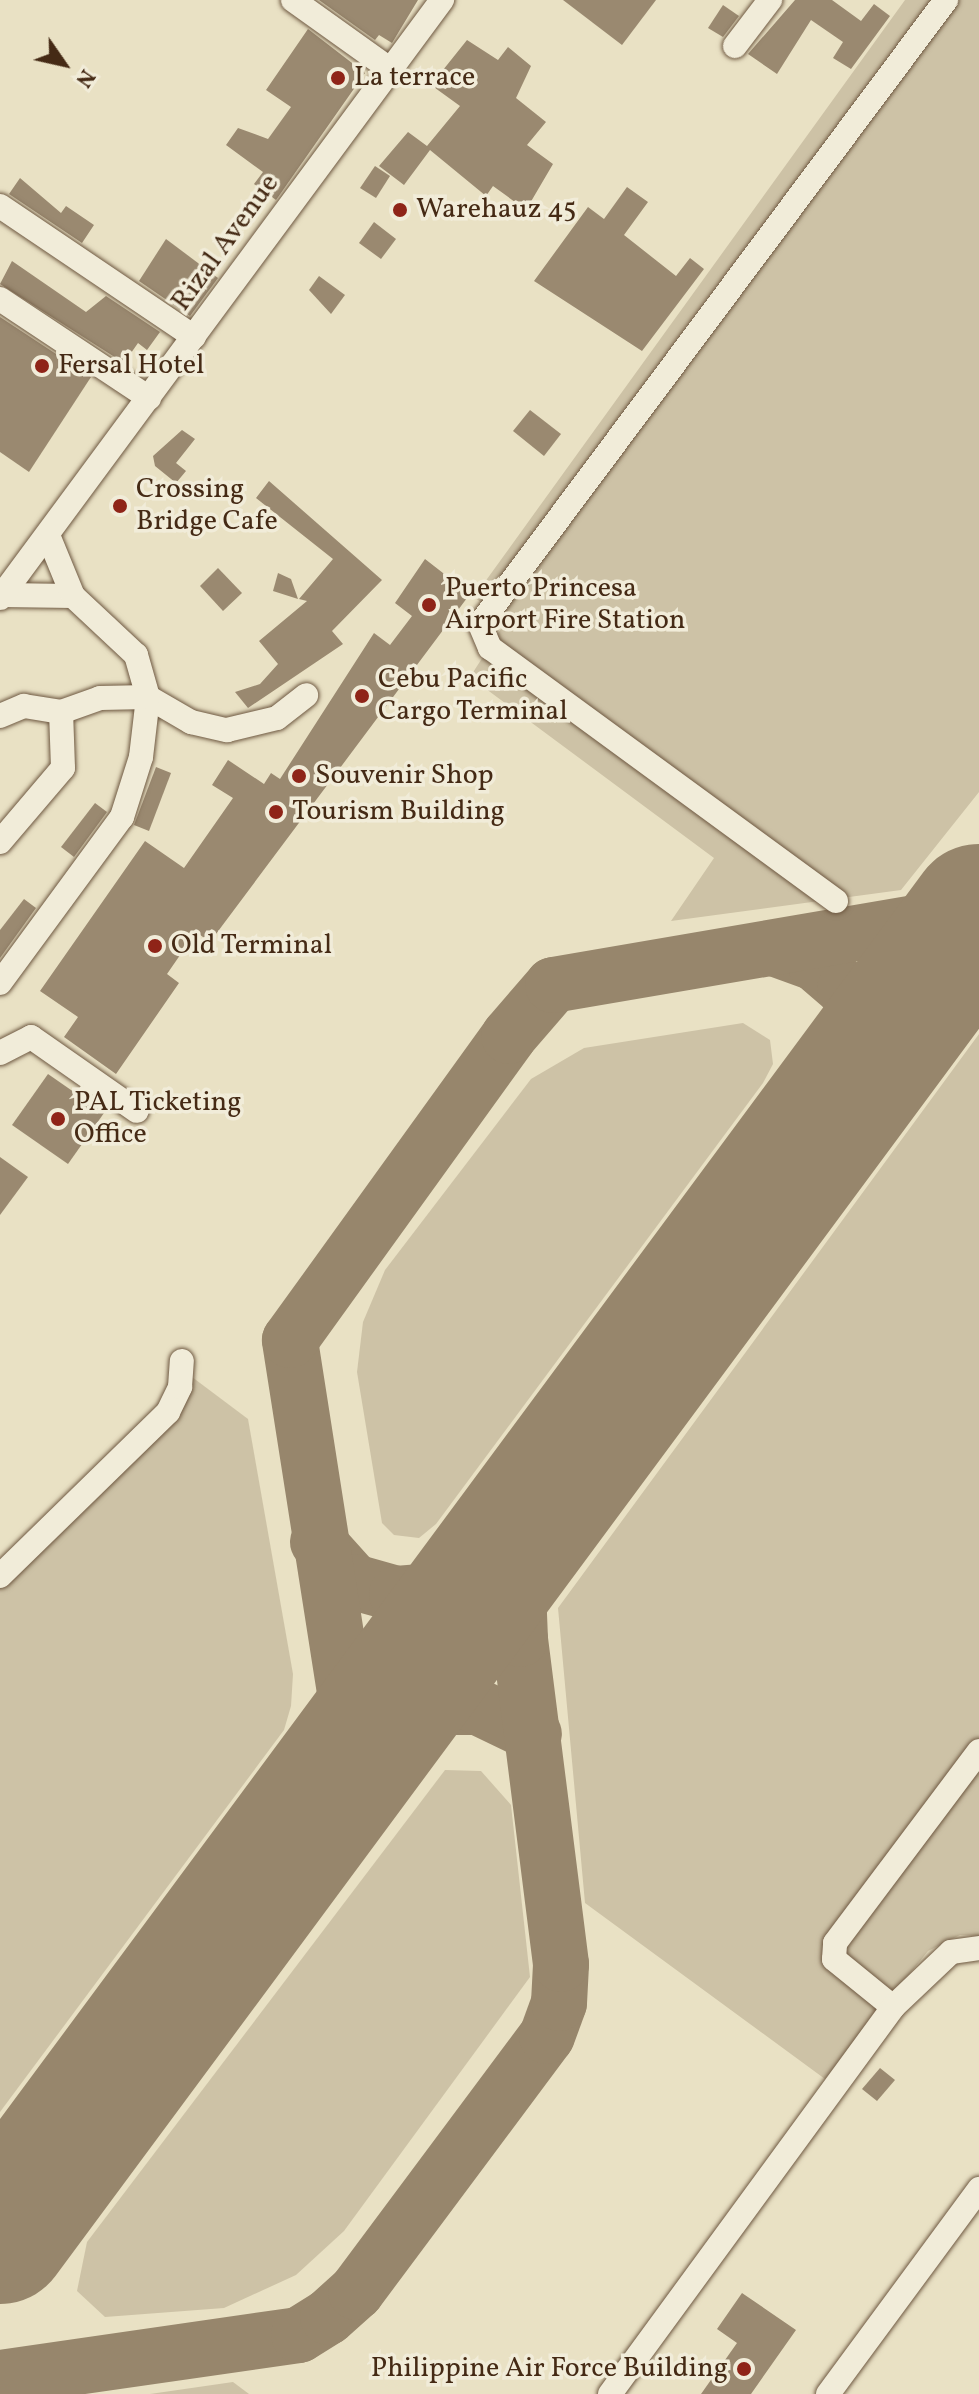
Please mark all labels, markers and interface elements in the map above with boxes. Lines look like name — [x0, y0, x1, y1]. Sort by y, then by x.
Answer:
north arrow — [24, 24, 104, 104]
place label: La terrace — [354, 61, 475, 95]
text: N — [67, 62, 102, 93]
marker: La terrace — [329, 69, 347, 87]
street label: Rizal Avenue — [165, 168, 287, 318]
place label: Warehauz 45 — [416, 193, 576, 227]
marker: Warehauz 45 — [391, 201, 409, 219]
place label: Fersal Hotel — [58, 349, 204, 383]
marker: Fersal Hotel — [33, 357, 51, 375]
place label: Crossing Bridge Cafe — [136, 473, 278, 539]
marker: Crossing Bridge Cafe — [111, 497, 129, 515]
place label: Puerto Princesa Airport Fire Station — [445, 572, 686, 638]
marker: Puerto Princesa Airport Fire Station — [420, 596, 438, 614]
place label: Cebu Pacific Cargo Terminal — [378, 663, 568, 729]
marker: Cebu Pacific Cargo Terminal — [353, 687, 371, 705]
place label: Souvenir Shop — [315, 759, 494, 793]
marker: Souvenir Shop — [290, 767, 308, 785]
place label: Tourism Building — [292, 795, 505, 829]
marker: Tourism Building — [267, 803, 285, 821]
place label: Old Terminal — [171, 929, 333, 963]
marker: Old Terminal — [146, 937, 164, 955]
place label: PAL Ticketing Office — [74, 1086, 242, 1152]
marker: PAL Ticketing Office — [49, 1110, 67, 1128]
place label: Philippine Air Force Building — [371, 2352, 728, 2386]
marker: Philippine Air Force Building — [735, 2360, 753, 2378]

